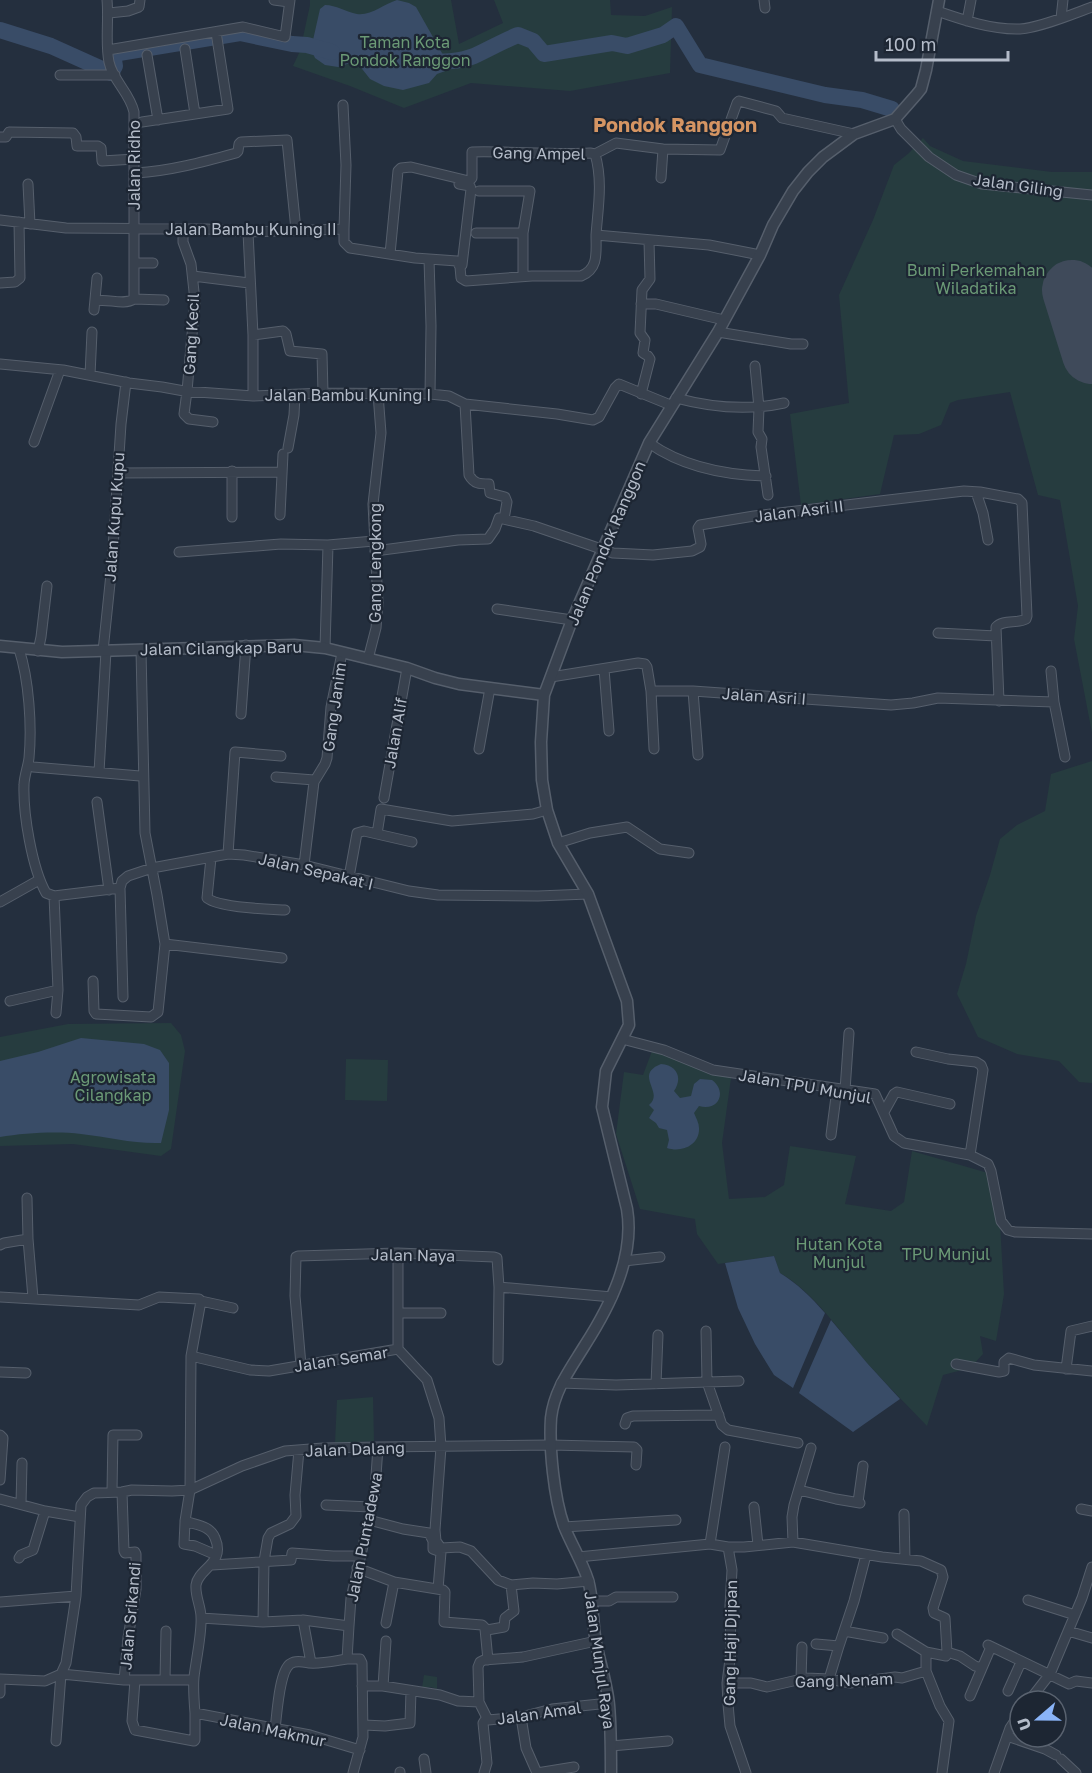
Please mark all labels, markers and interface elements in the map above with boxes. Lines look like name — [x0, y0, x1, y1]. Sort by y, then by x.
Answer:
scale bar — [876, 24, 1008, 62]
park label: Taman Kota Pondok Ranggon — [340, 32, 470, 70]
text: 100 m — [885, 33, 936, 55]
district label: Pondok Ranggon — [593, 112, 757, 136]
street label: Jalan Ridho — [124, 120, 144, 210]
street label: Gang Ampel — [492, 142, 586, 164]
street label: Jalan Giling — [972, 169, 1064, 201]
street label: Jalan Bambu Kuning II — [165, 219, 337, 239]
park label: Bumi Perkemahan Wiladatika — [907, 260, 1045, 298]
street label: Gang Kecil — [179, 292, 203, 376]
street label: Jalan Bambu Kuning I — [265, 385, 431, 405]
street label: Jalan Kupu Kupu — [99, 452, 129, 582]
street label: Jalan Pondok Ranggon — [562, 458, 650, 628]
street label: Jalan Asri II — [753, 496, 845, 526]
street label: Gang Lengkong — [365, 503, 385, 623]
street label: Jalan Cilangkap Baru — [140, 637, 302, 659]
street label: Gang Janim — [318, 661, 350, 753]
street label: Jalan Asri I — [721, 683, 807, 709]
street label: Jalan Alif — [379, 696, 411, 770]
street label: Jalan Sepakat I — [256, 848, 376, 894]
street label: Jalan TPU Munjul — [737, 1064, 873, 1108]
park label: Agrowisata Cilangkap — [70, 1067, 156, 1105]
park label: Hutan Kota Munjul — [796, 1234, 882, 1272]
street label: Jalan Naya — [371, 1244, 455, 1266]
park label: TPU Munjul — [902, 1244, 990, 1264]
street label: Jalan Semar — [293, 1342, 389, 1376]
street label: Jalan Dalang — [305, 1437, 405, 1461]
street label: Jalan Puntadewa — [342, 1470, 386, 1604]
street label: Jalan Srikandi — [115, 1561, 145, 1671]
street label: Gang Haji Djipan — [719, 1580, 741, 1706]
street label: Jalan Munjul Raya — [580, 1590, 620, 1730]
street label: Gang Nenam — [794, 1668, 894, 1692]
north arrow — [1008, 1689, 1068, 1749]
street label: Jalan Amal — [496, 1697, 582, 1729]
street label: Jalan Makmur — [218, 1709, 328, 1751]
text: U — [1013, 1715, 1035, 1733]

